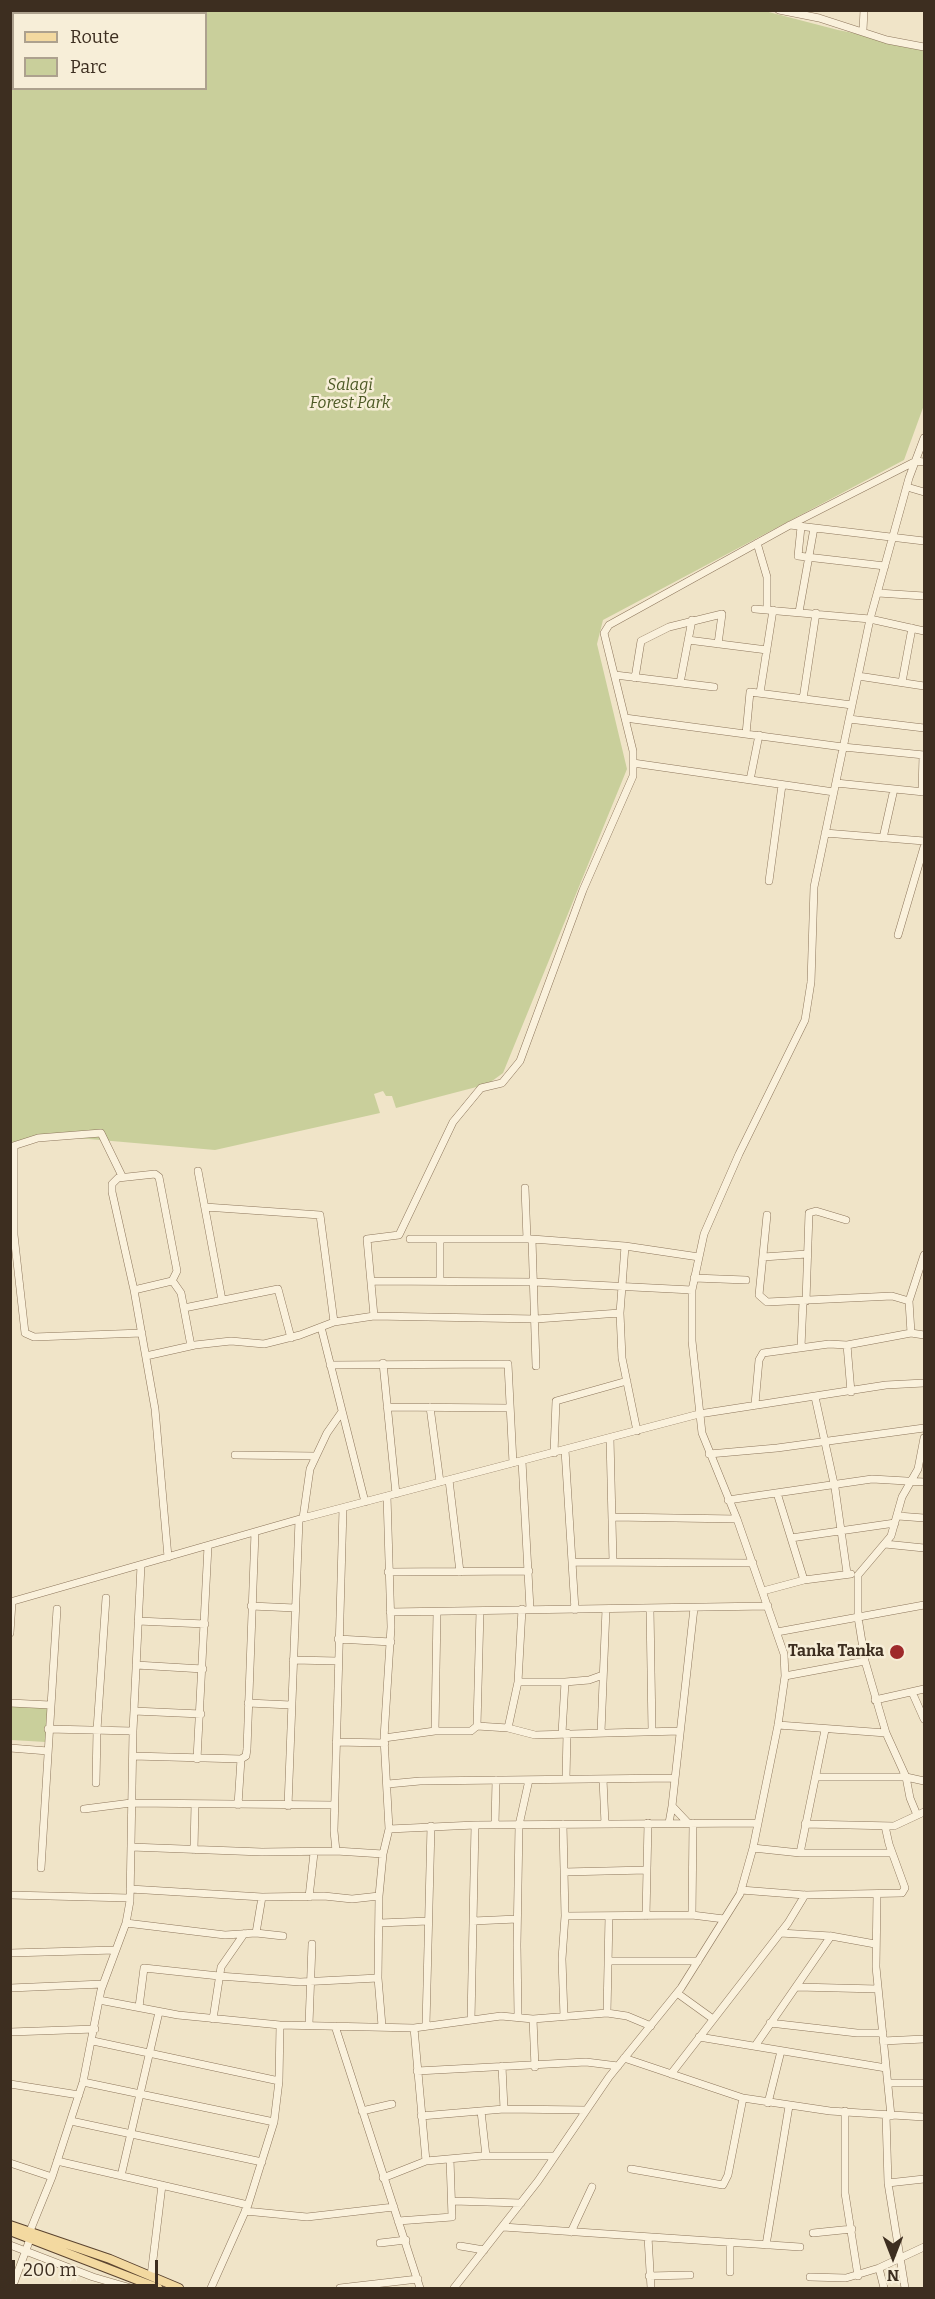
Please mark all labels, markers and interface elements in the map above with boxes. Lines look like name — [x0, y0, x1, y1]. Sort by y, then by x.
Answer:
legend — [12, 12, 207, 90]
text: Route — [70, 26, 119, 48]
text: Parc — [70, 56, 107, 78]
park label: Salagi Forest Park — [310, 376, 390, 414]
place label: Tanka Tanka — [788, 1642, 884, 1662]
marker: Tanka Tanka — [888, 1643, 906, 1661]
north arrow — [863, 2227, 923, 2287]
scale bar — [15, 2248, 160, 2286]
text: 200 m — [23, 2259, 77, 2281]
text: N — [887, 2266, 899, 2285]

